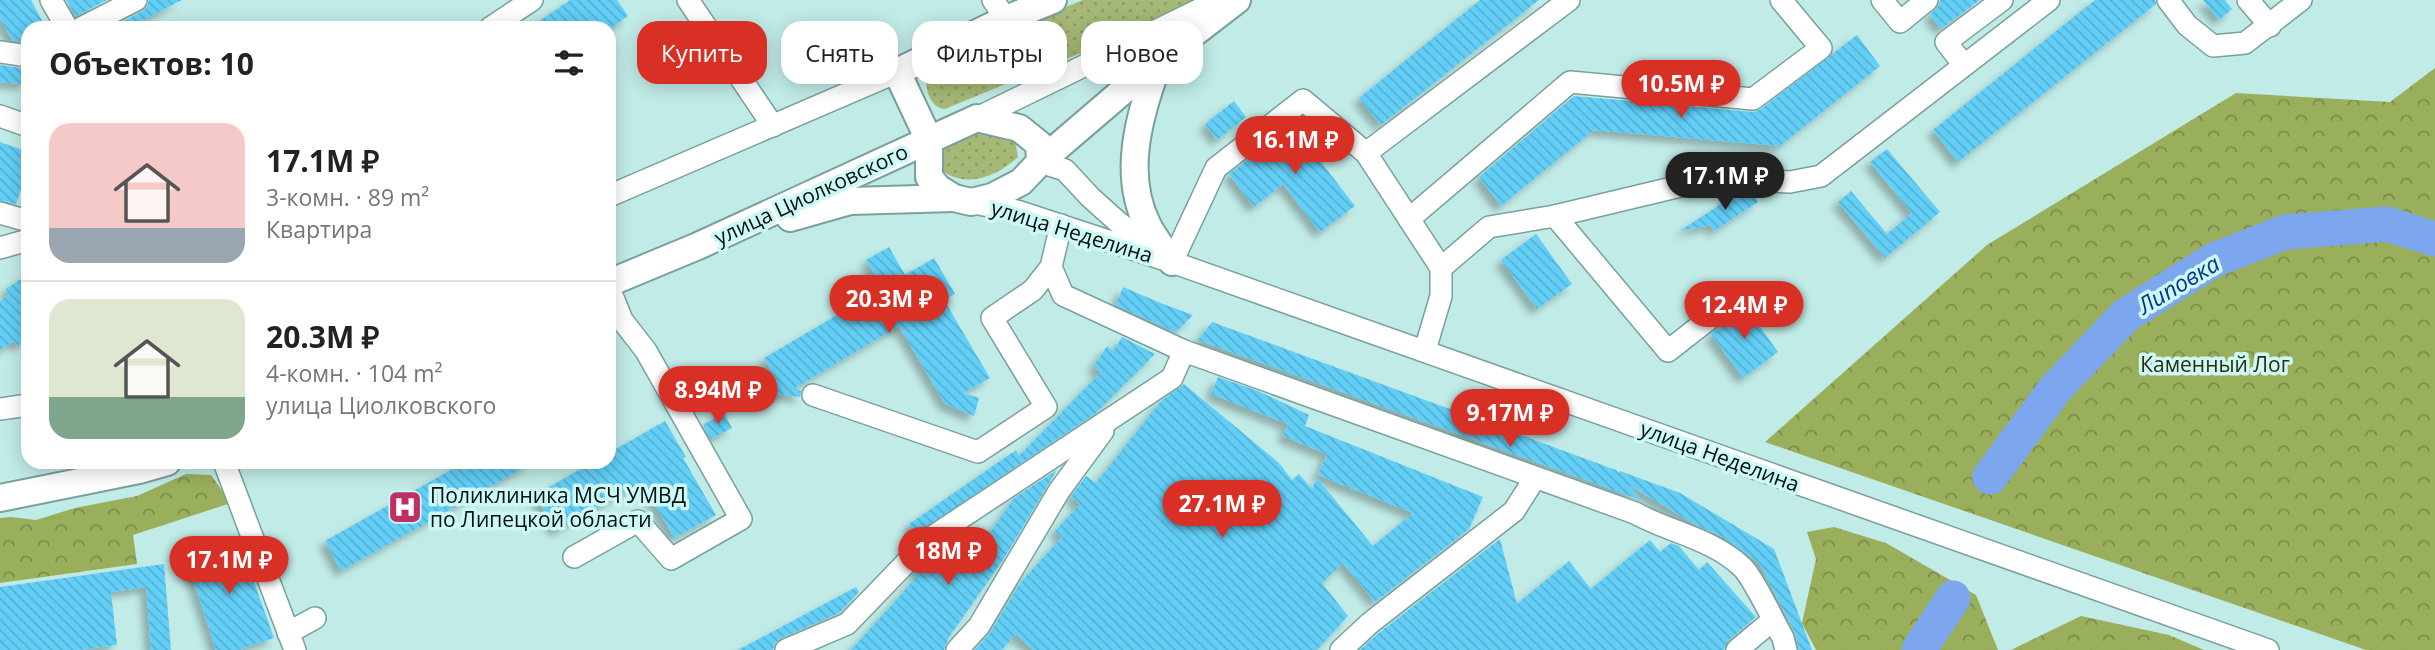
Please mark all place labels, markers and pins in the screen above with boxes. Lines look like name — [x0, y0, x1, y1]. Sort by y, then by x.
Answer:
pin: 10.5M ₽ — [1616, 60, 1746, 120]
pin: 16.1M ₽ — [1230, 116, 1360, 176]
pin: 17.1M ₽ — [1660, 152, 1790, 212]
pin: 20.3M ₽ — [824, 276, 954, 335]
pin: 12.4M ₽ — [1679, 282, 1809, 341]
pin: 8.94M ₽ — [653, 366, 783, 426]
pin: 9.17M ₽ — [1445, 390, 1575, 449]
pin: 27.1M ₽ — [1157, 480, 1287, 540]
place label: Поликлиника МСЧ УМВД по Липецкой области — [430, 481, 686, 533]
hospital icon: Поликлиника МСЧ УМВД по Липецкой области — [386, 488, 424, 526]
pin: 18M ₽ — [899, 528, 997, 587]
pin: 17.1M ₽ — [164, 536, 294, 596]

